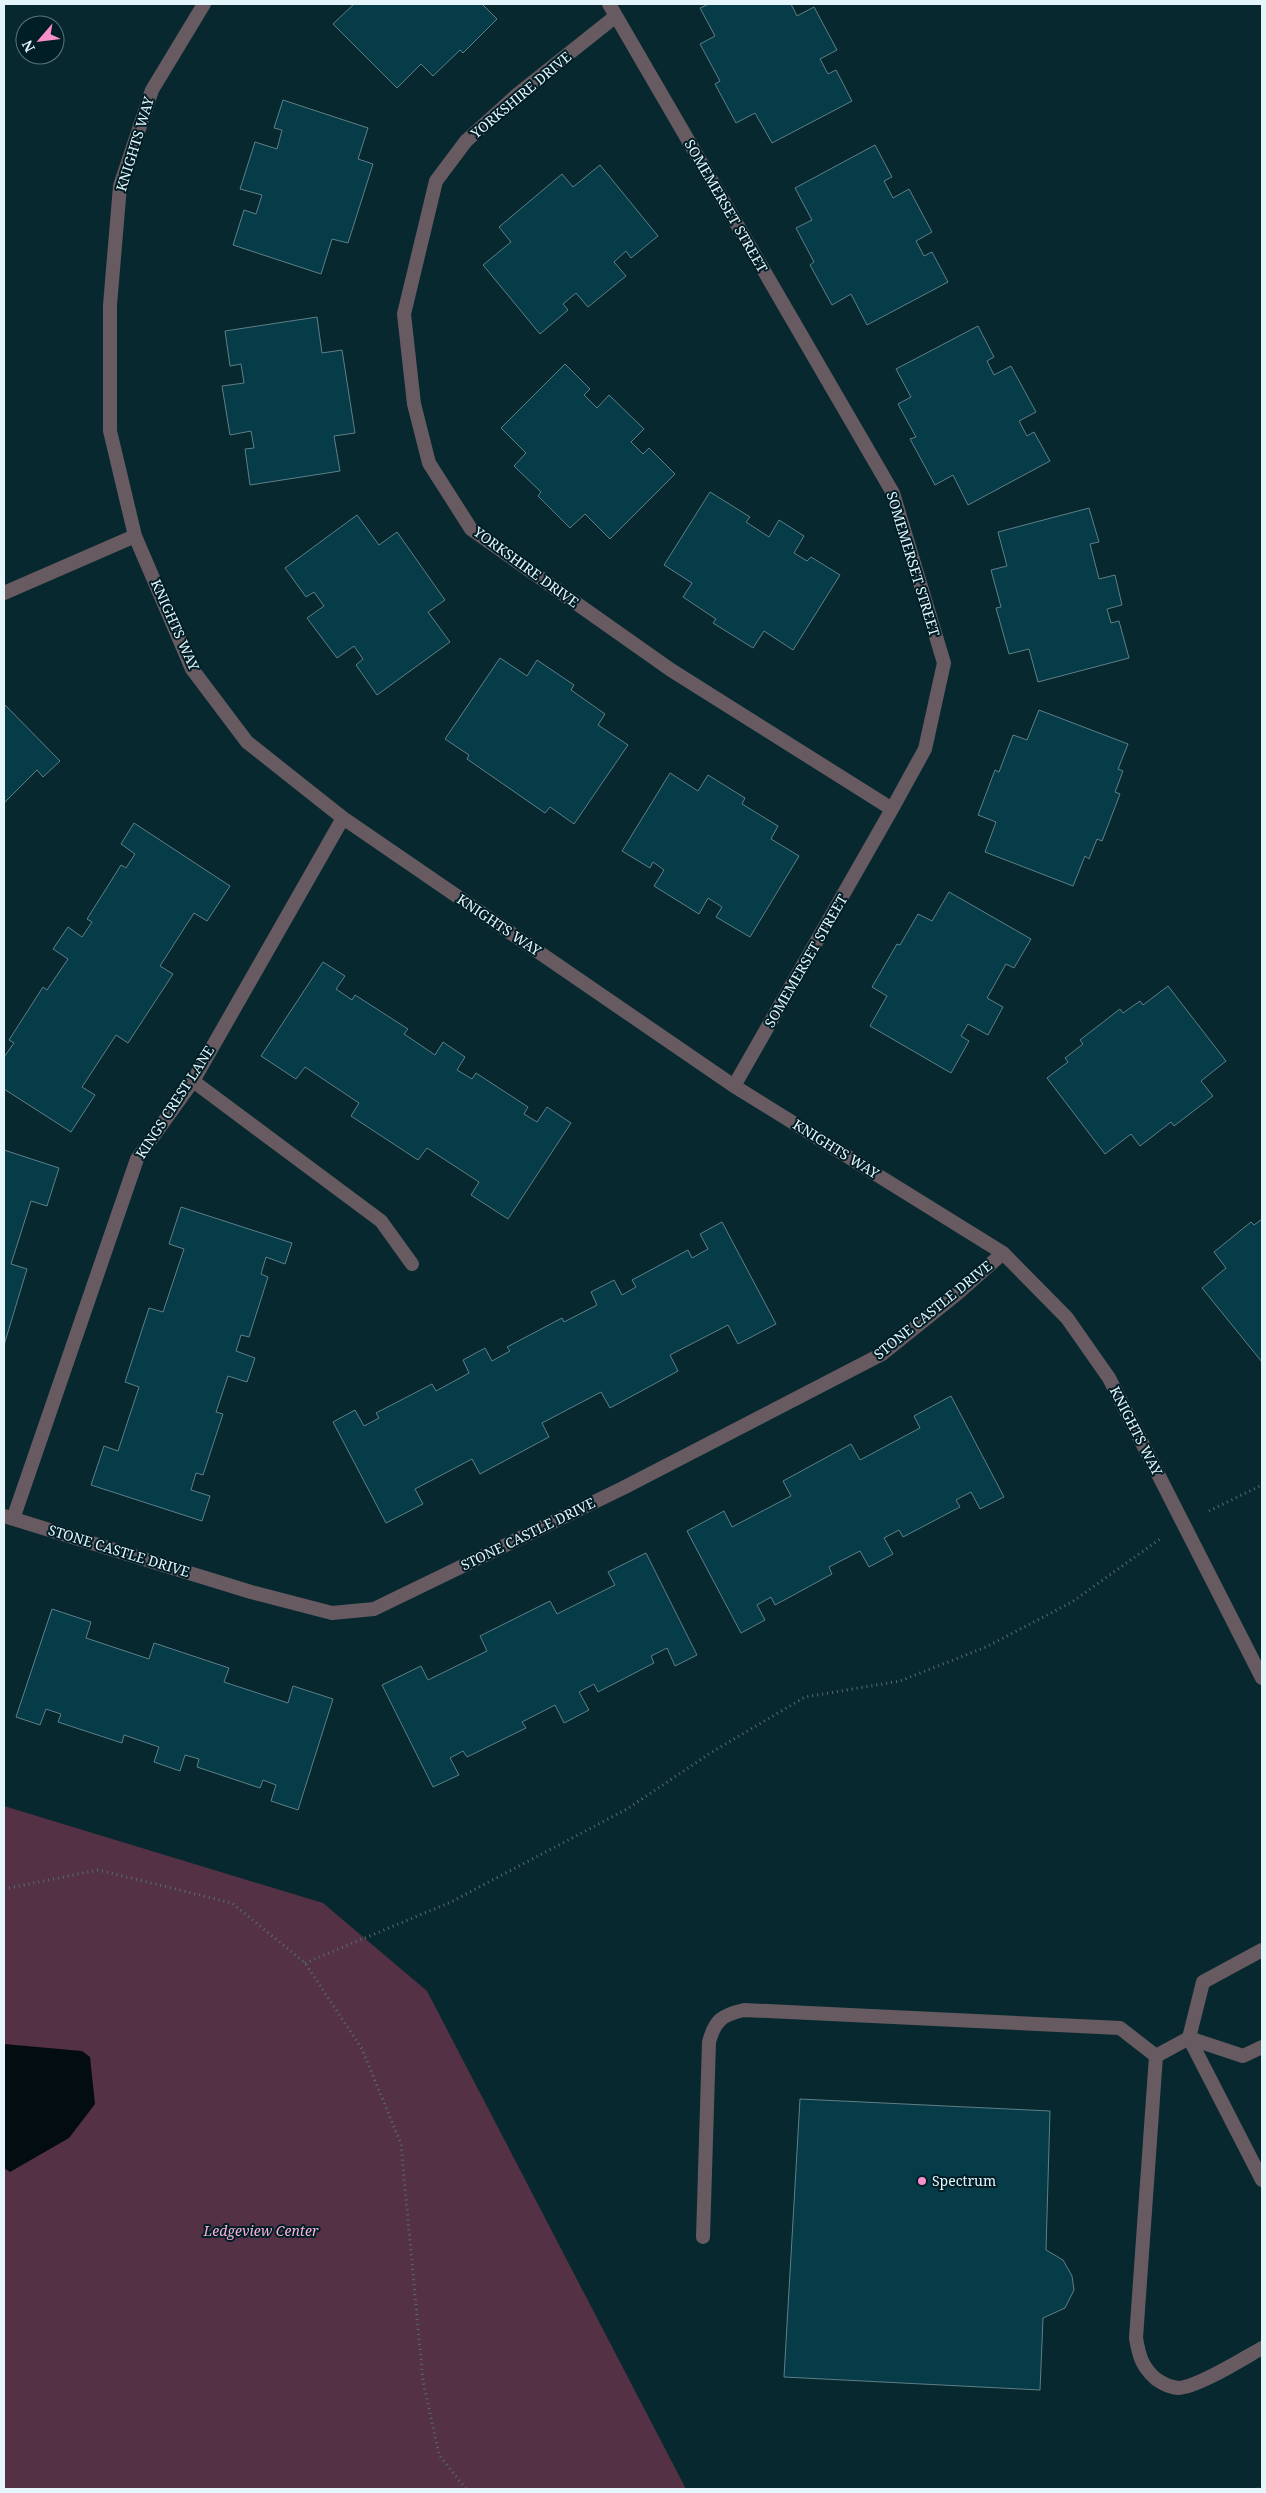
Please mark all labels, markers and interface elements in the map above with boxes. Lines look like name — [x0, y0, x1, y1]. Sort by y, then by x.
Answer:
north arrow — [15, 15, 65, 65]
text: N — [17, 37, 39, 56]
street label: YORKSHIRE DRIVE — [466, 47, 575, 143]
street label: KNIGHTS WAY — [111, 94, 158, 193]
street label: SOMEMERSET STREET — [681, 136, 773, 276]
street label: SOMEMERSET STREET — [882, 489, 945, 639]
street label: YORKSHIRE DRIVE — [469, 521, 583, 611]
street label: KNIGHTS WAY — [147, 576, 204, 674]
street label: KNIGHTS WAY — [453, 889, 545, 960]
street label: SOMEMERSET STREET — [760, 890, 852, 1031]
street label: KINGS CREST LANE — [131, 1041, 218, 1162]
street label: KNIGHTS WAY — [790, 1115, 883, 1183]
street label: STONE CASTLE DRIVE — [870, 1256, 996, 1363]
street label: KNIGHTS WAY — [1106, 1383, 1167, 1479]
street label: STONE CASTLE DRIVE — [457, 1493, 598, 1574]
street label: STONE CASTLE DRIVE — [46, 1520, 193, 1581]
place label: Spectrum — [932, 2171, 996, 2190]
marker: Spectrum — [916, 2175, 928, 2187]
park label: Ledgeview Center — [203, 2221, 319, 2240]

